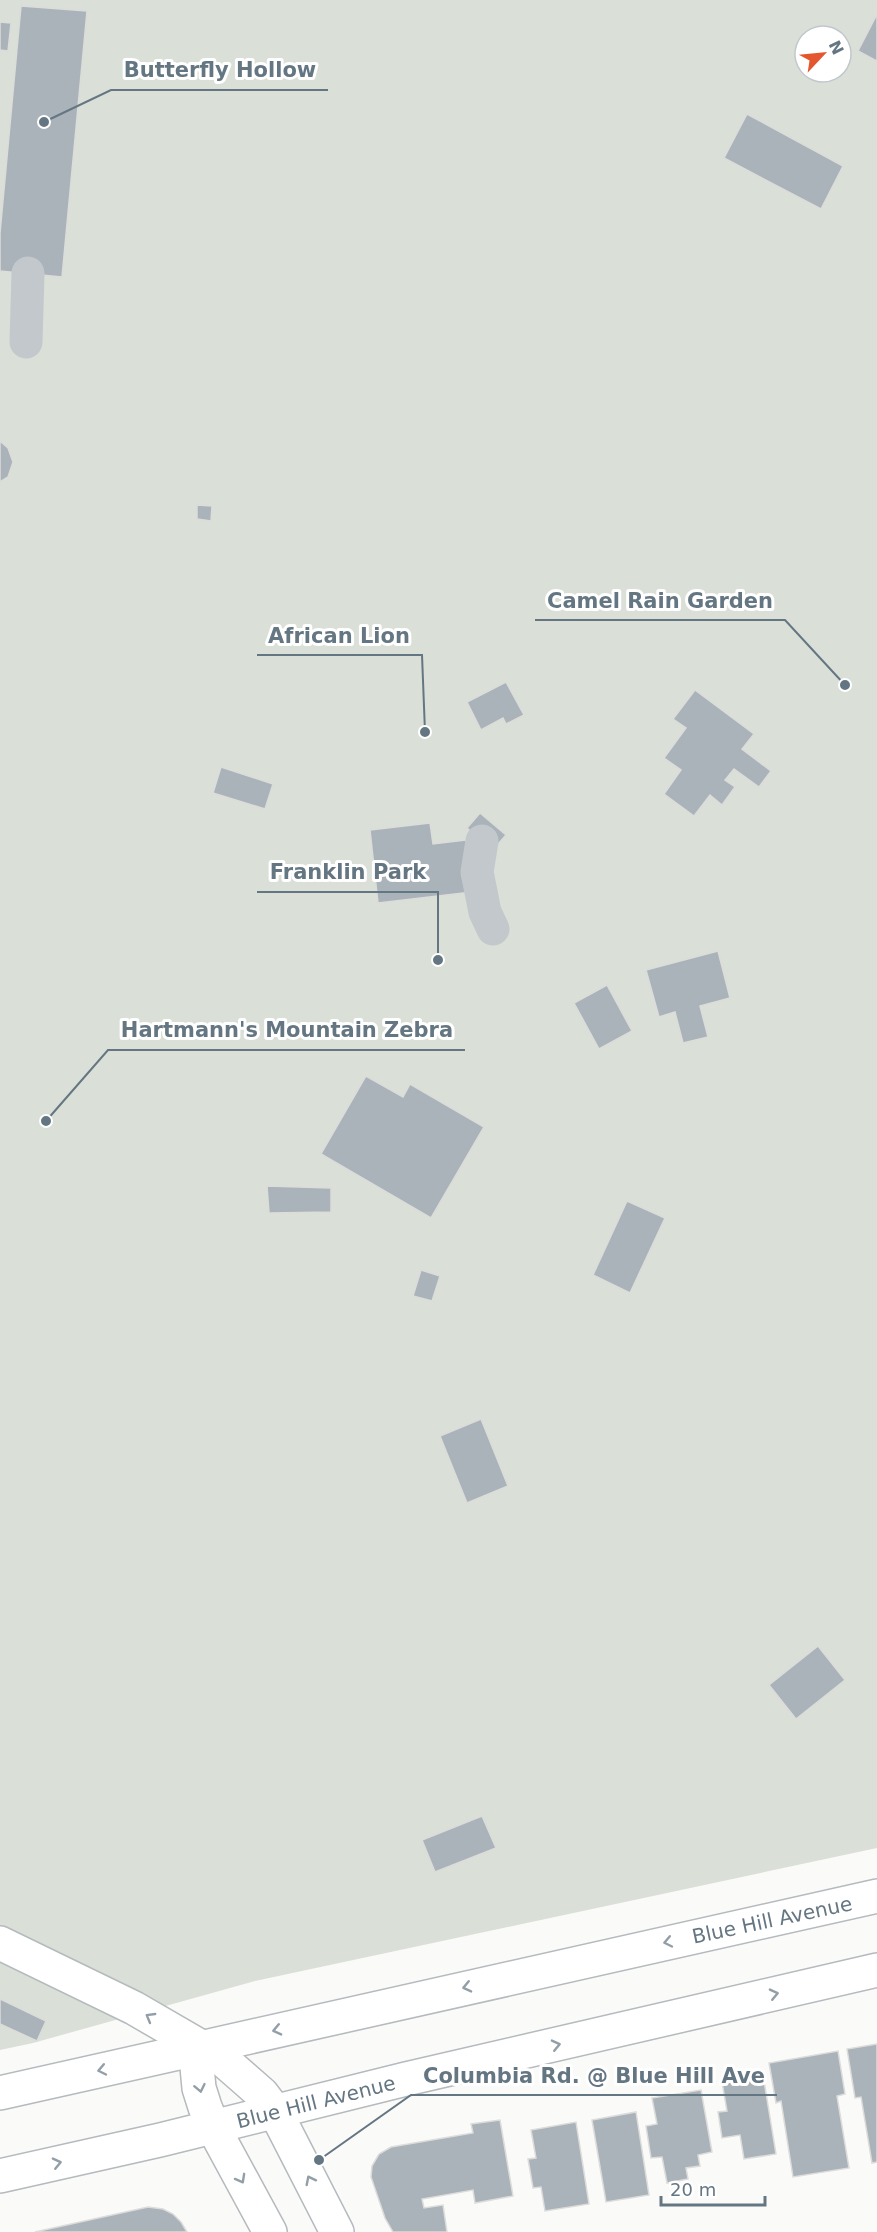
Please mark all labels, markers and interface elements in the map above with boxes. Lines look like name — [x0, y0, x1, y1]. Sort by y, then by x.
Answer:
north arrow — [793, 24, 853, 84]
text: N — [825, 37, 848, 58]
callout: Butterfly Hollow — [111, 51, 328, 90]
text: Butterfly Hollow — [124, 58, 316, 82]
callout: Camel Rain Garden — [535, 581, 785, 620]
text: Camel Rain Garden — [547, 589, 773, 613]
callout: African Lion — [257, 616, 422, 655]
text: African Lion — [268, 624, 410, 648]
callout: Franklin Park — [257, 853, 438, 892]
text: Franklin Park — [270, 860, 427, 884]
callout: Hartmann's Mountain Zebra — [108, 1011, 465, 1050]
text: Hartmann's Mountain Zebra — [121, 1018, 453, 1042]
street label: Blue Hill Avenue — [690, 1891, 854, 1949]
one-way arrow — [663, 1935, 673, 1948]
one-way arrow — [463, 1980, 473, 1993]
one-way arrow — [769, 1989, 779, 2002]
one-way arrow — [146, 2013, 156, 2024]
one-way arrow — [272, 2022, 282, 2035]
one-way arrow — [551, 2039, 561, 2052]
callout: Columbia Rd. @ Blue Hill Ave — [411, 2056, 777, 2095]
one-way arrow — [97, 2063, 107, 2076]
text: Columbia Rd. @ Blue Hill Ave — [423, 2064, 765, 2088]
street label: Blue Hill Avenue — [234, 2071, 398, 2133]
one-way arrow — [193, 2083, 206, 2093]
one-way arrow — [52, 2157, 62, 2170]
scale bar — [661, 2169, 764, 2207]
one-way arrow — [234, 2172, 245, 2183]
one-way arrow — [306, 2176, 317, 2187]
text: 20 m — [670, 2179, 716, 2200]

